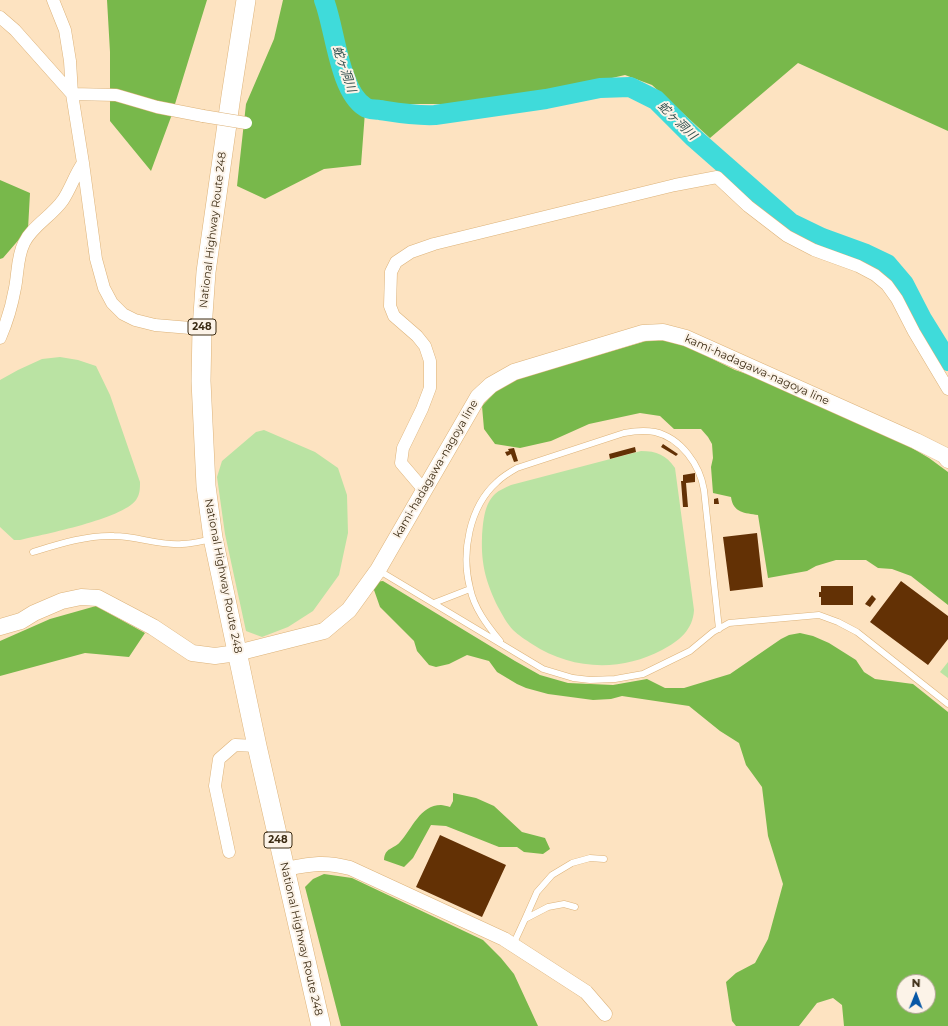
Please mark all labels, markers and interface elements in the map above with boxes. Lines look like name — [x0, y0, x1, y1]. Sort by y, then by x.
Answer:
water label: 蛇ヶ洞川 — [329, 44, 359, 94]
water label: 蛇ヶ洞川 — [655, 99, 699, 143]
street label: National Highway Route 248 — [197, 151, 229, 309]
road number: 248 — [188, 319, 216, 335]
street label: kami-hadagawa-nagoya line — [683, 332, 831, 408]
street label: kami-hadagawa-nagoya line — [391, 398, 481, 540]
street label: National Highway Route 248 — [202, 498, 244, 654]
road number: 248 — [264, 832, 292, 848]
street label: National Highway Route 248 — [277, 861, 325, 1017]
north arrow — [896, 974, 936, 1014]
text: N — [912, 976, 921, 990]

